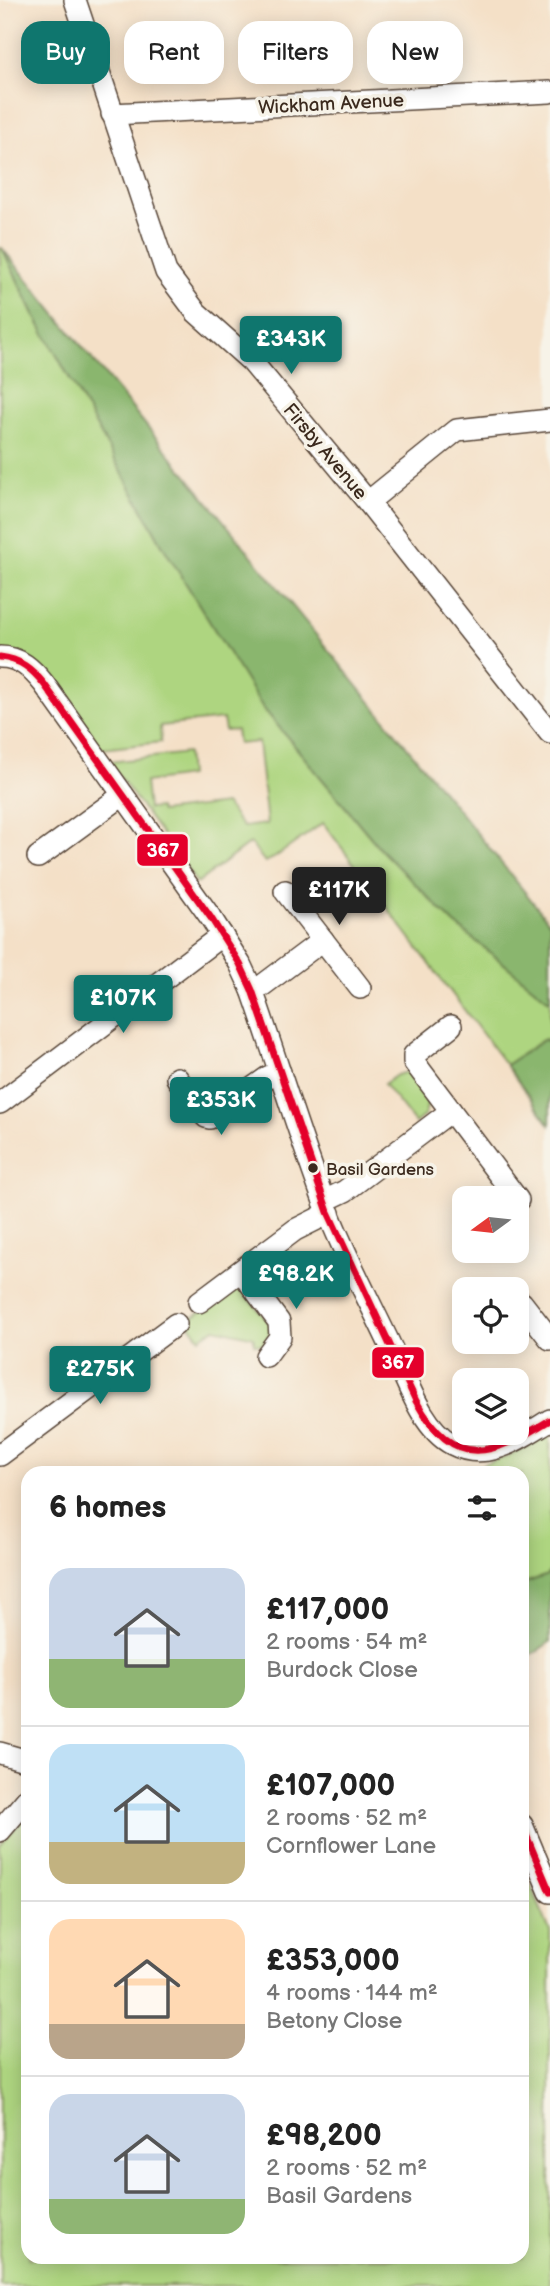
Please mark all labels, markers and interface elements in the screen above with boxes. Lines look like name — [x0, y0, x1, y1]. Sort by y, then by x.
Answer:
chip: Buy — [21, 21, 110, 84]
chip: Rent — [124, 21, 224, 84]
chip: Filters — [238, 21, 353, 84]
chip: New — [367, 21, 463, 84]
street label: Wickham Avenue — [257, 89, 405, 120]
pin: £343K — [242, 316, 340, 376]
text: £343K — [256, 325, 326, 353]
street label: Firsby Avenue — [278, 399, 372, 505]
line badge: 367 — [136, 833, 189, 867]
text: 367 — [146, 840, 180, 863]
pin: £117K — [290, 867, 388, 927]
text: £117K — [308, 876, 370, 904]
pin: £107K — [74, 976, 172, 1035]
text: £107K — [90, 984, 156, 1012]
pin: £353K — [172, 1078, 270, 1137]
text: £353K — [186, 1086, 256, 1114]
place label: Basil Gardens — [326, 1160, 434, 1180]
marker: Basil Gardens — [306, 1161, 320, 1175]
north arrow — [452, 1186, 528, 1264]
map controls — [452, 1186, 529, 1445]
pin: £98.2K — [239, 1252, 353, 1311]
text: £98.2K — [258, 1260, 334, 1288]
button: locate — [452, 1277, 529, 1354]
pin: £275K — [51, 1346, 149, 1406]
line badge: 367 — [371, 1346, 425, 1379]
text: 367 — [381, 1352, 415, 1375]
text: £275K — [65, 1355, 135, 1383]
button: layers — [452, 1368, 529, 1445]
icon: filters — [463, 1489, 501, 1527]
text: 6 homes — [49, 1490, 166, 1526]
text: £117,000 — [266, 1592, 389, 1628]
icon: home — [105, 1596, 189, 1680]
text: 2 rooms · 54 m² — [266, 1628, 428, 1656]
text: Burdock Close — [266, 1656, 418, 1684]
text: £107,000 — [266, 1768, 395, 1804]
icon: home — [105, 1772, 189, 1856]
text: 2 rooms · 52 m² — [266, 1804, 427, 1832]
text: Cornflower Lane — [266, 1832, 436, 1860]
text: £353,000 — [266, 1943, 400, 1979]
icon: home — [105, 1947, 189, 2031]
text: 4 rooms · 144 m² — [266, 1979, 438, 2007]
text: Betony Close — [266, 2007, 402, 2035]
text: £98,200 — [266, 2118, 382, 2154]
icon: home — [105, 2122, 189, 2206]
text: 2 rooms · 52 m² — [266, 2154, 427, 2182]
text: Basil Gardens — [266, 2182, 412, 2210]

